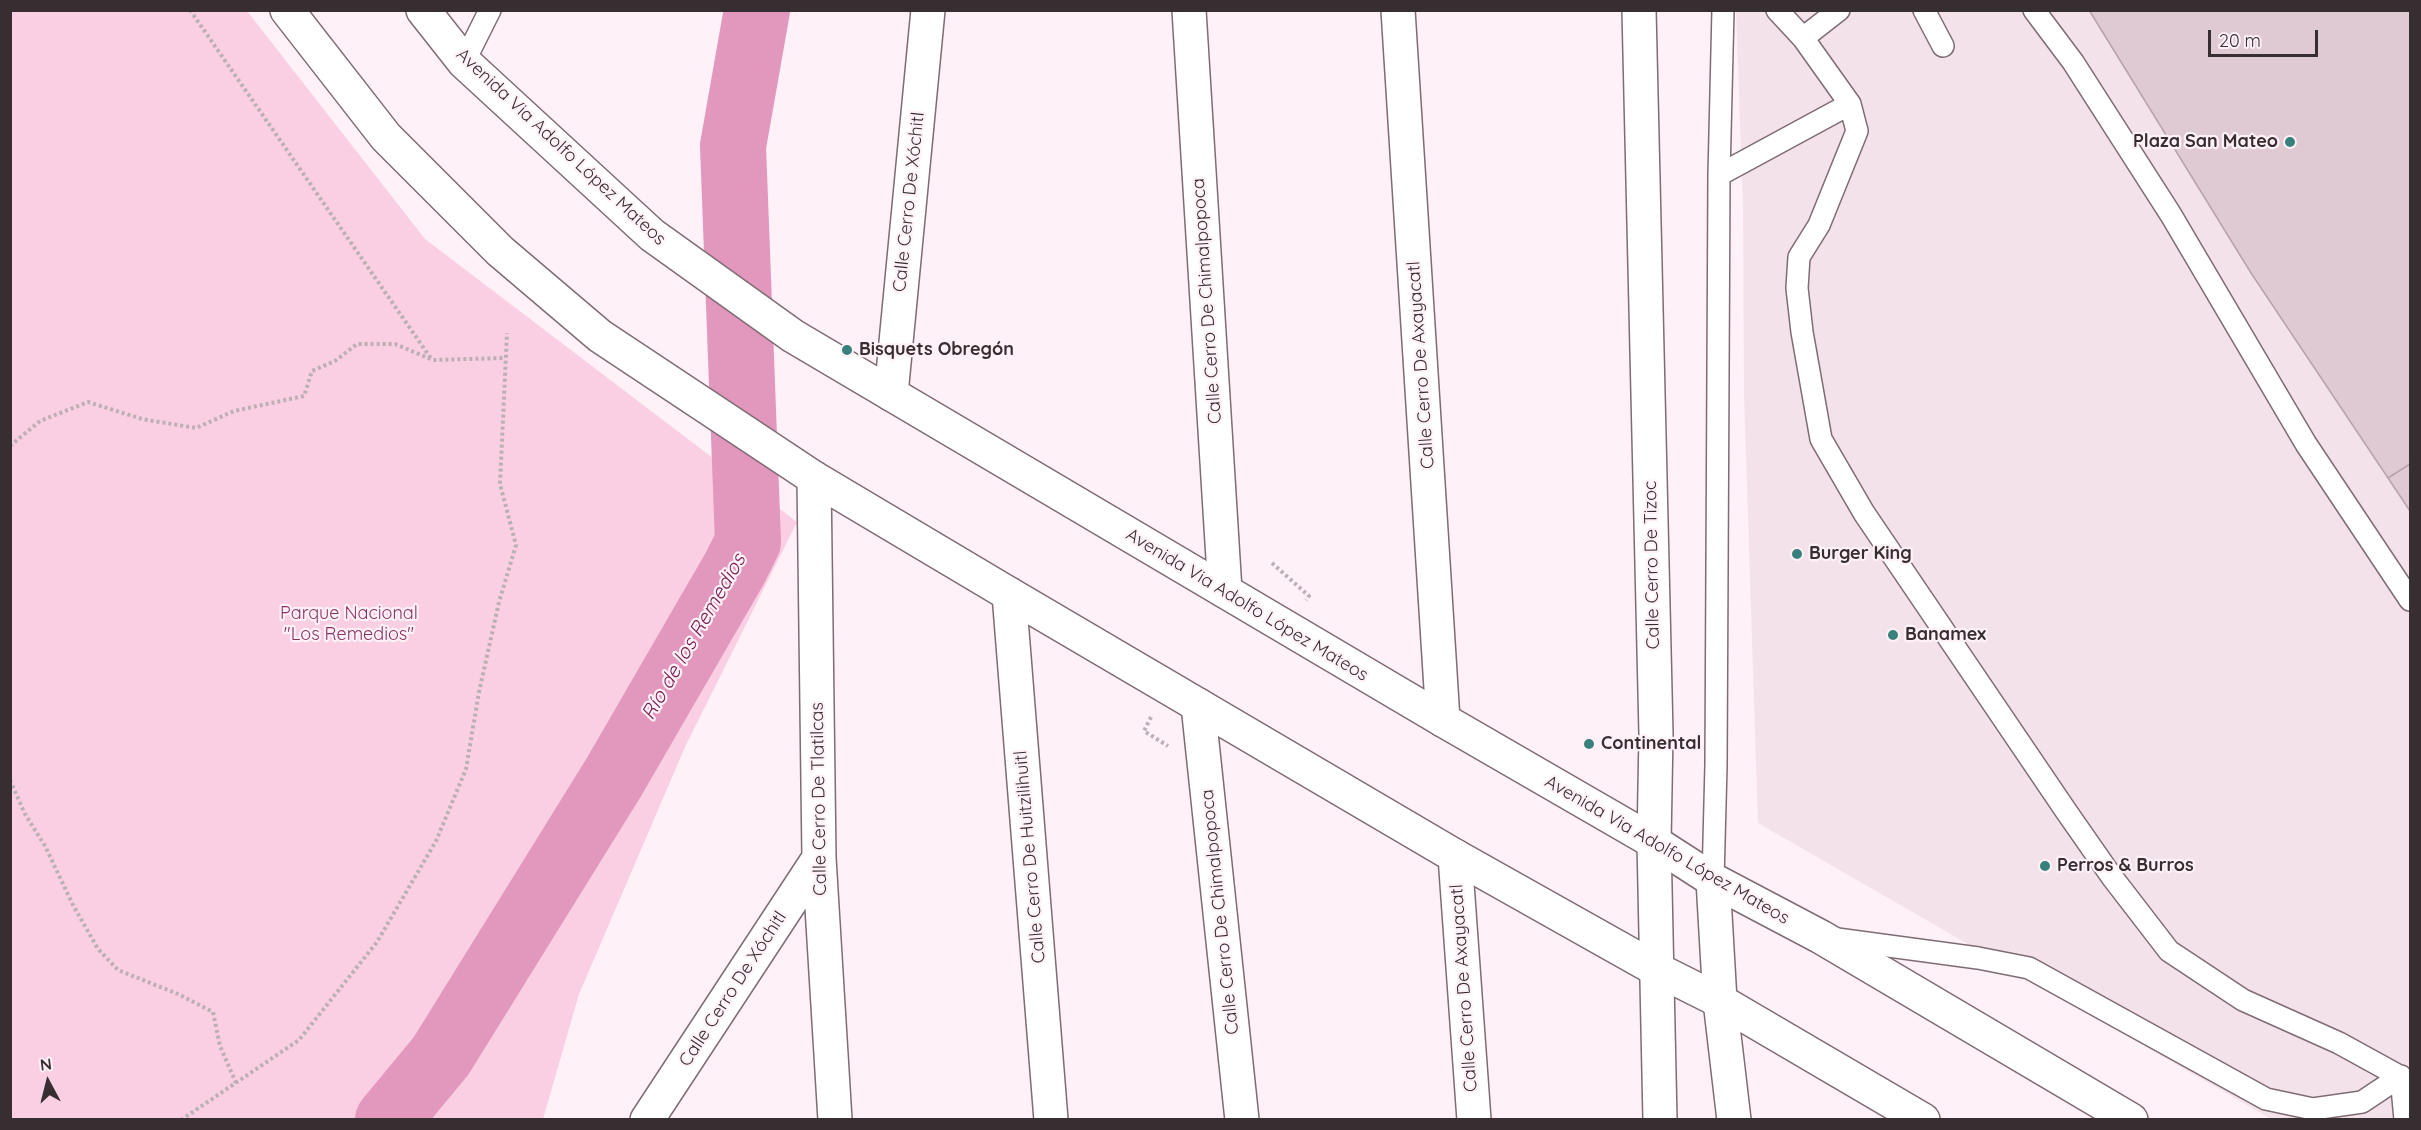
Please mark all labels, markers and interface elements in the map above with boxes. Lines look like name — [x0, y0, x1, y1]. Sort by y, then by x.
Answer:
scale bar — [2211, 18, 2320, 56]
text: 20 m — [2219, 29, 2261, 52]
street label: Avenida Via Adolfo López Mateos — [452, 44, 670, 250]
street label: Calle Cerro De Xóchitl — [889, 111, 929, 293]
place label: Plaza San Mateo — [2133, 131, 2278, 153]
marker: Plaza San Mateo — [2283, 135, 2297, 149]
street label: Calle Cerro De Chimalpopoca — [1188, 177, 1226, 425]
street label: Calle Cerro De Axayacatl — [1403, 260, 1439, 470]
place label: Bisquets Obregón — [859, 339, 1014, 361]
marker: Bisquets Obregón — [840, 343, 854, 357]
street label: Calle Cerro De Tizoc — [1640, 481, 1664, 649]
street label: Avenida Via Adolfo López Mateos — [1122, 524, 1372, 686]
place label: Burger King — [1809, 543, 1912, 565]
marker: Burger King — [1790, 547, 1804, 561]
water label: Río de los Remedios — [637, 550, 751, 724]
park label: Parque Nacional "Los Remedios" — [280, 603, 418, 646]
place label: Banamex — [1905, 624, 1986, 646]
marker: Banamex — [1886, 628, 1900, 642]
street label: Calle Cerro De Tlatilcas — [807, 702, 831, 896]
place label: Continental — [1601, 733, 1701, 755]
marker: Continental — [1582, 737, 1596, 751]
street label: Calle Cerro De Huitzilihuitl — [1010, 750, 1050, 964]
street label: Avenida Via Adolfo López Mateos — [1541, 771, 1793, 929]
street label: Calle Cerro De Chimalpopoca — [1196, 788, 1244, 1036]
place label: Perros & Burros — [2057, 855, 2194, 877]
marker: Perros & Burros — [2038, 859, 2052, 873]
street label: Calle Cerro De Axayacatl — [1446, 883, 1482, 1093]
street label: Calle Cerro De Xóchitl — [675, 907, 791, 1071]
north arrow — [18, 1052, 78, 1112]
text: N — [39, 1053, 53, 1075]

